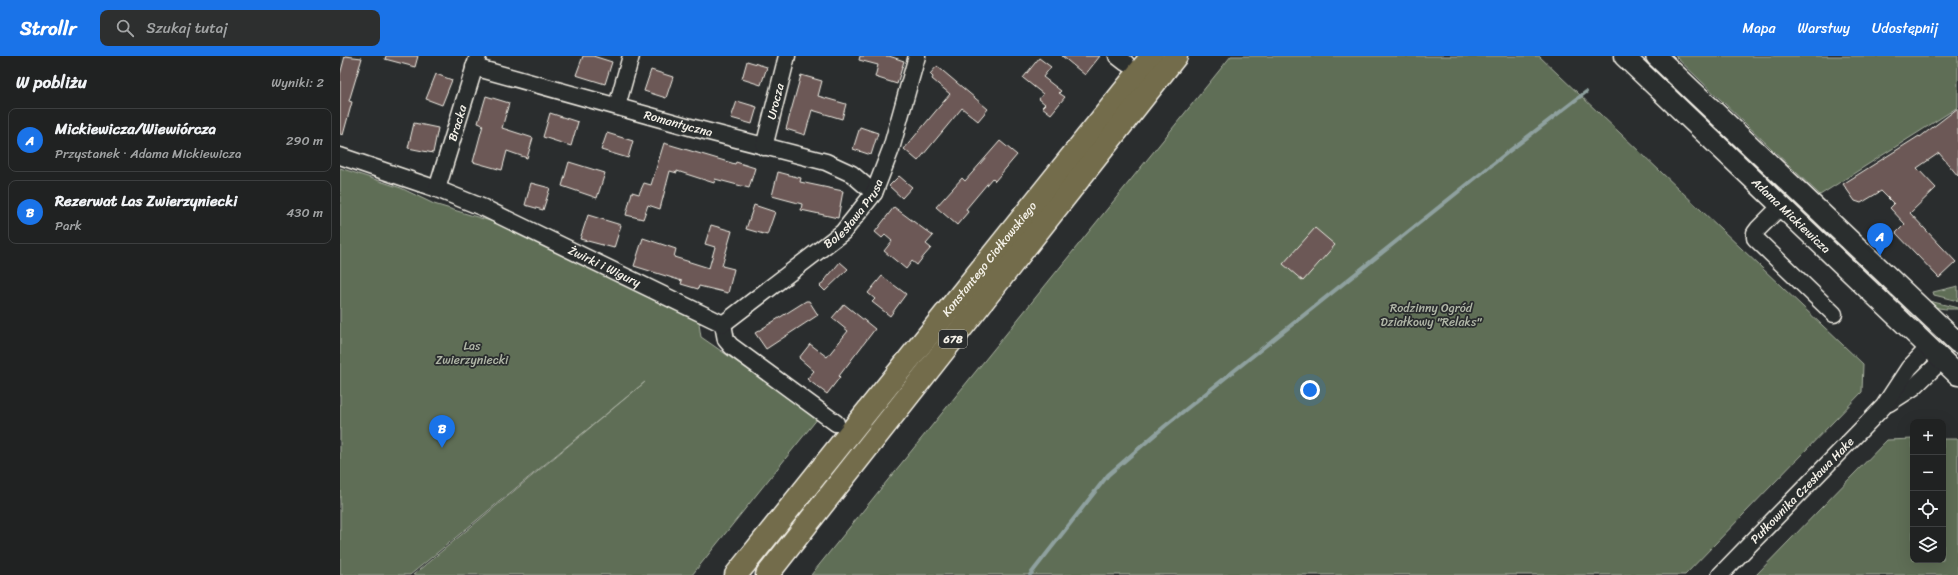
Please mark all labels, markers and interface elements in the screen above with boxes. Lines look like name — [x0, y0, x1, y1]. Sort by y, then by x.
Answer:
search box — [100, 10, 380, 46]
text: Strollr — [20, 12, 76, 45]
text: Szukaj tutaj — [146, 15, 228, 41]
text: Mapa — [1743, 16, 1775, 41]
text: Warstwy — [1797, 16, 1850, 41]
text: Udostępnij — [1872, 16, 1938, 41]
icon: search — [114, 17, 136, 39]
text: W pobliżu — [16, 67, 87, 97]
text: Wyniki: 2 — [271, 71, 324, 94]
street label: Urocza — [760, 80, 791, 122]
street label: Bracka — [441, 101, 474, 144]
street label: Romantyczna — [641, 104, 715, 143]
text: Mickiewicza/Wiewiórcza — [55, 116, 216, 142]
text: A — [26, 129, 34, 152]
text: 290 m — [286, 129, 323, 152]
text: Przystanek · Adama Mickiewicza — [55, 142, 242, 165]
street label: Adama Mickiewicza — [1746, 171, 1836, 259]
street label: Bolesława Prusa — [819, 176, 889, 254]
text: Rezerwat Las Zwierzyniecki — [55, 188, 237, 214]
street label: Konstantego Ciołkowskiego — [936, 196, 1043, 322]
text: B — [26, 201, 34, 224]
text: 430 m — [286, 201, 323, 224]
text: Park — [55, 214, 82, 237]
pin: A — [1867, 223, 1893, 256]
street label: Żwirki i Wigury — [564, 239, 645, 294]
park label: Rodzinny Ogród Działkowy "Relaks" — [1381, 297, 1482, 333]
road number: 678 — [939, 330, 967, 348]
park label: Las Zwierzyniecki — [436, 335, 509, 371]
your location — [1300, 380, 1320, 400]
pin: B — [429, 415, 455, 448]
map controls — [1910, 419, 1946, 563]
button: + — [1910, 419, 1946, 455]
street label: Pułkownika Czesława Hake — [1745, 431, 1860, 549]
button: − — [1910, 455, 1946, 491]
button: locate — [1910, 491, 1946, 527]
button: layers — [1910, 527, 1946, 563]

